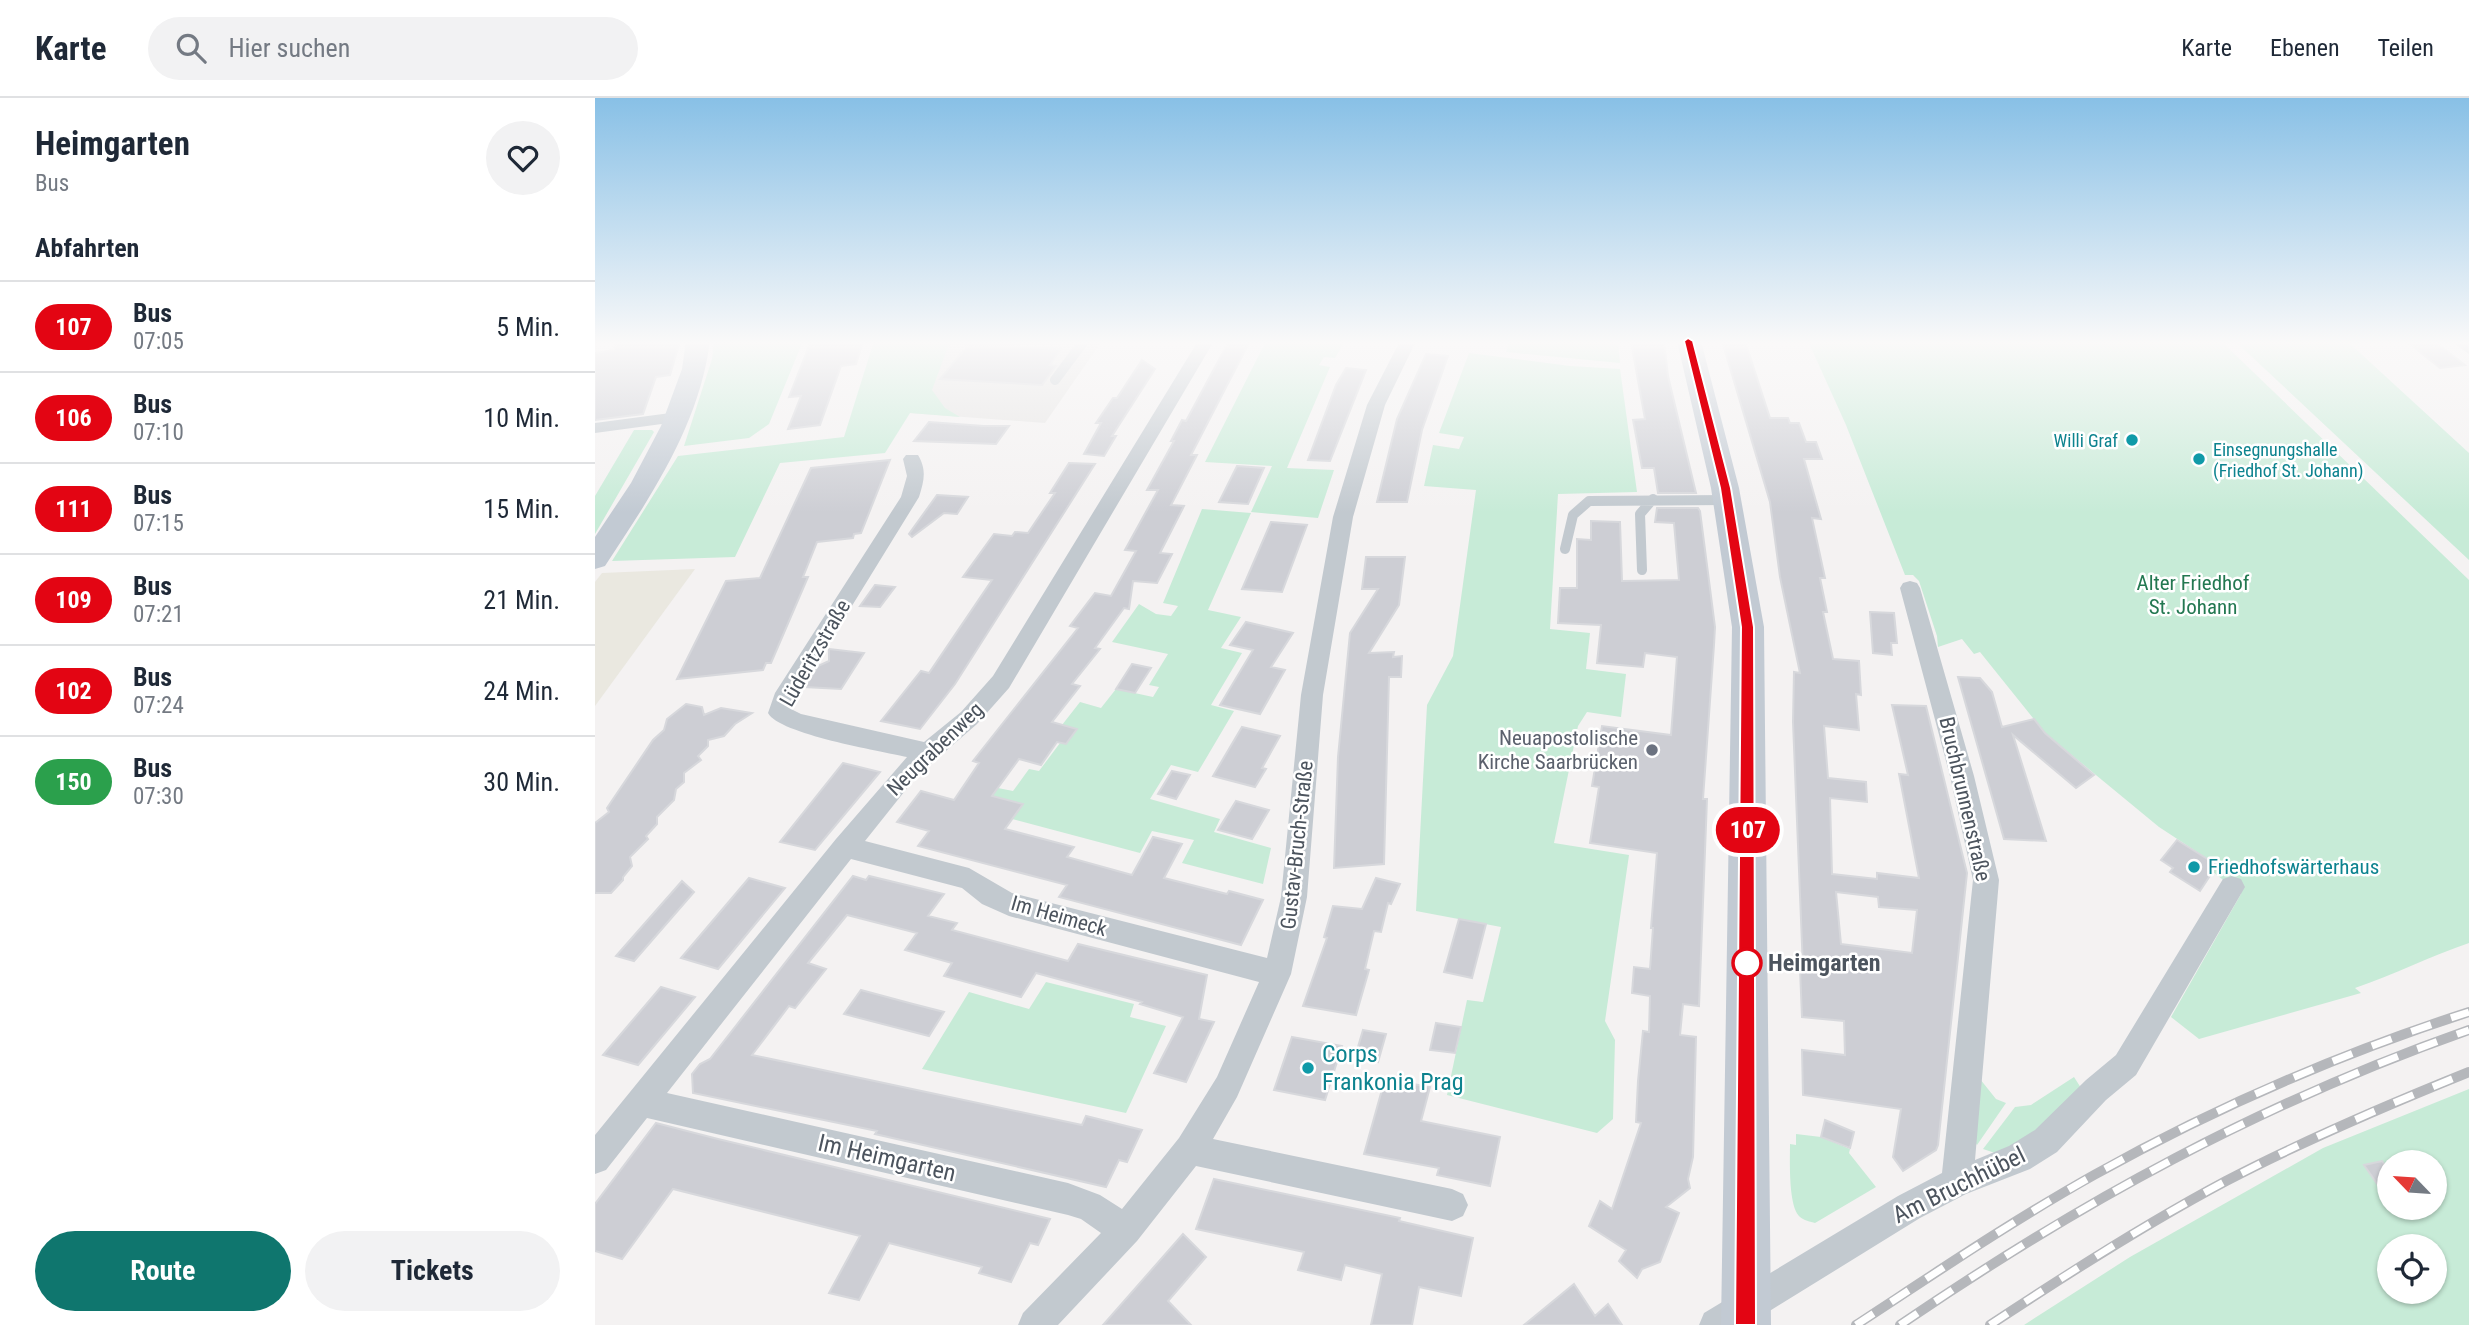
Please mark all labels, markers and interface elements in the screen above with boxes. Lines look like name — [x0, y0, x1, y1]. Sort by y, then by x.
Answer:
search box — [148, 17, 638, 80]
text: Karte — [35, 29, 106, 68]
icon: search — [172, 29, 210, 67]
text: Hier suchen — [228, 33, 350, 63]
text: Karte — [2181, 34, 2232, 62]
text: Ebenen — [2270, 34, 2340, 62]
text: Teilen — [2378, 34, 2434, 62]
button: heart — [486, 121, 560, 195]
text: Heimgarten — [35, 124, 190, 163]
text: Bus — [35, 170, 69, 197]
text: Abfahrten — [35, 233, 139, 263]
text: Bus — [133, 298, 172, 328]
text: 5 Min. — [496, 312, 560, 342]
text: 107 — [55, 313, 92, 341]
text: 07:05 — [133, 328, 184, 355]
text: Bus — [133, 389, 172, 419]
text: 10 Min. — [483, 403, 560, 433]
text: 106 — [55, 404, 92, 432]
text: 07:10 — [133, 419, 184, 446]
place label: Willi Graf — [2054, 430, 2118, 451]
marker: Willi Graf — [2124, 432, 2140, 448]
place label: Einsegnungshalle (Friedhof St. Johann) — [2213, 439, 2363, 482]
marker: Einsegnungshalle (Friedhof St. Johann) — [2191, 451, 2207, 467]
text: Bus — [133, 480, 172, 510]
text: 15 Min. — [483, 494, 560, 524]
text: 111 — [55, 495, 92, 523]
text: 07:15 — [133, 510, 184, 537]
text: Bus — [133, 571, 172, 601]
park label: Alter Friedhof St. Johann — [2137, 571, 2250, 619]
text: 21 Min. — [483, 585, 560, 615]
text: 109 — [55, 586, 92, 614]
street label: Lüderitzstraße — [775, 595, 855, 711]
text: 07:21 — [133, 601, 184, 628]
text: Bus — [133, 662, 172, 692]
text: 24 Min. — [483, 676, 560, 706]
text: 102 — [55, 677, 92, 705]
text: 07:24 — [133, 692, 184, 719]
street label: Neugrabenweg — [882, 697, 988, 801]
street label: Bruchbrunnenstraße — [1934, 715, 1996, 884]
place label: Neuapostolische Kirche Saarbrücken — [1478, 726, 1638, 774]
marker: Neuapostolische Kirche Saarbrücken — [1644, 742, 1660, 758]
text: Bus — [133, 753, 172, 783]
street label: Gustav-Bruch-Straße — [1276, 759, 1318, 931]
text: 30 Min. — [483, 767, 560, 797]
text: 150 — [55, 768, 92, 796]
text: 07:30 — [133, 783, 184, 810]
line badge: 107 — [1708, 807, 1788, 853]
text: 107 — [1730, 816, 1766, 844]
place label: Friedhofswärterhaus — [2208, 855, 2379, 879]
marker: Friedhofswärterhaus — [2186, 859, 2202, 875]
street label: Im Heimeck — [1008, 891, 1110, 941]
marker: Heimgarten — [1732, 948, 1762, 978]
place label: Heimgarten — [1768, 949, 1881, 977]
place label: Corps Frankonia Prag — [1322, 1040, 1464, 1096]
marker: Corps Frankonia Prag — [1300, 1060, 1316, 1076]
street label: Im Heimgarten — [815, 1129, 959, 1187]
street label: Am Bruchhübel — [1888, 1141, 2030, 1229]
north arrow — [2377, 1150, 2447, 1220]
map controls — [2377, 1150, 2447, 1304]
button: Route — [35, 1231, 291, 1311]
button: Tickets — [305, 1231, 560, 1311]
button: locate — [2377, 1234, 2447, 1304]

